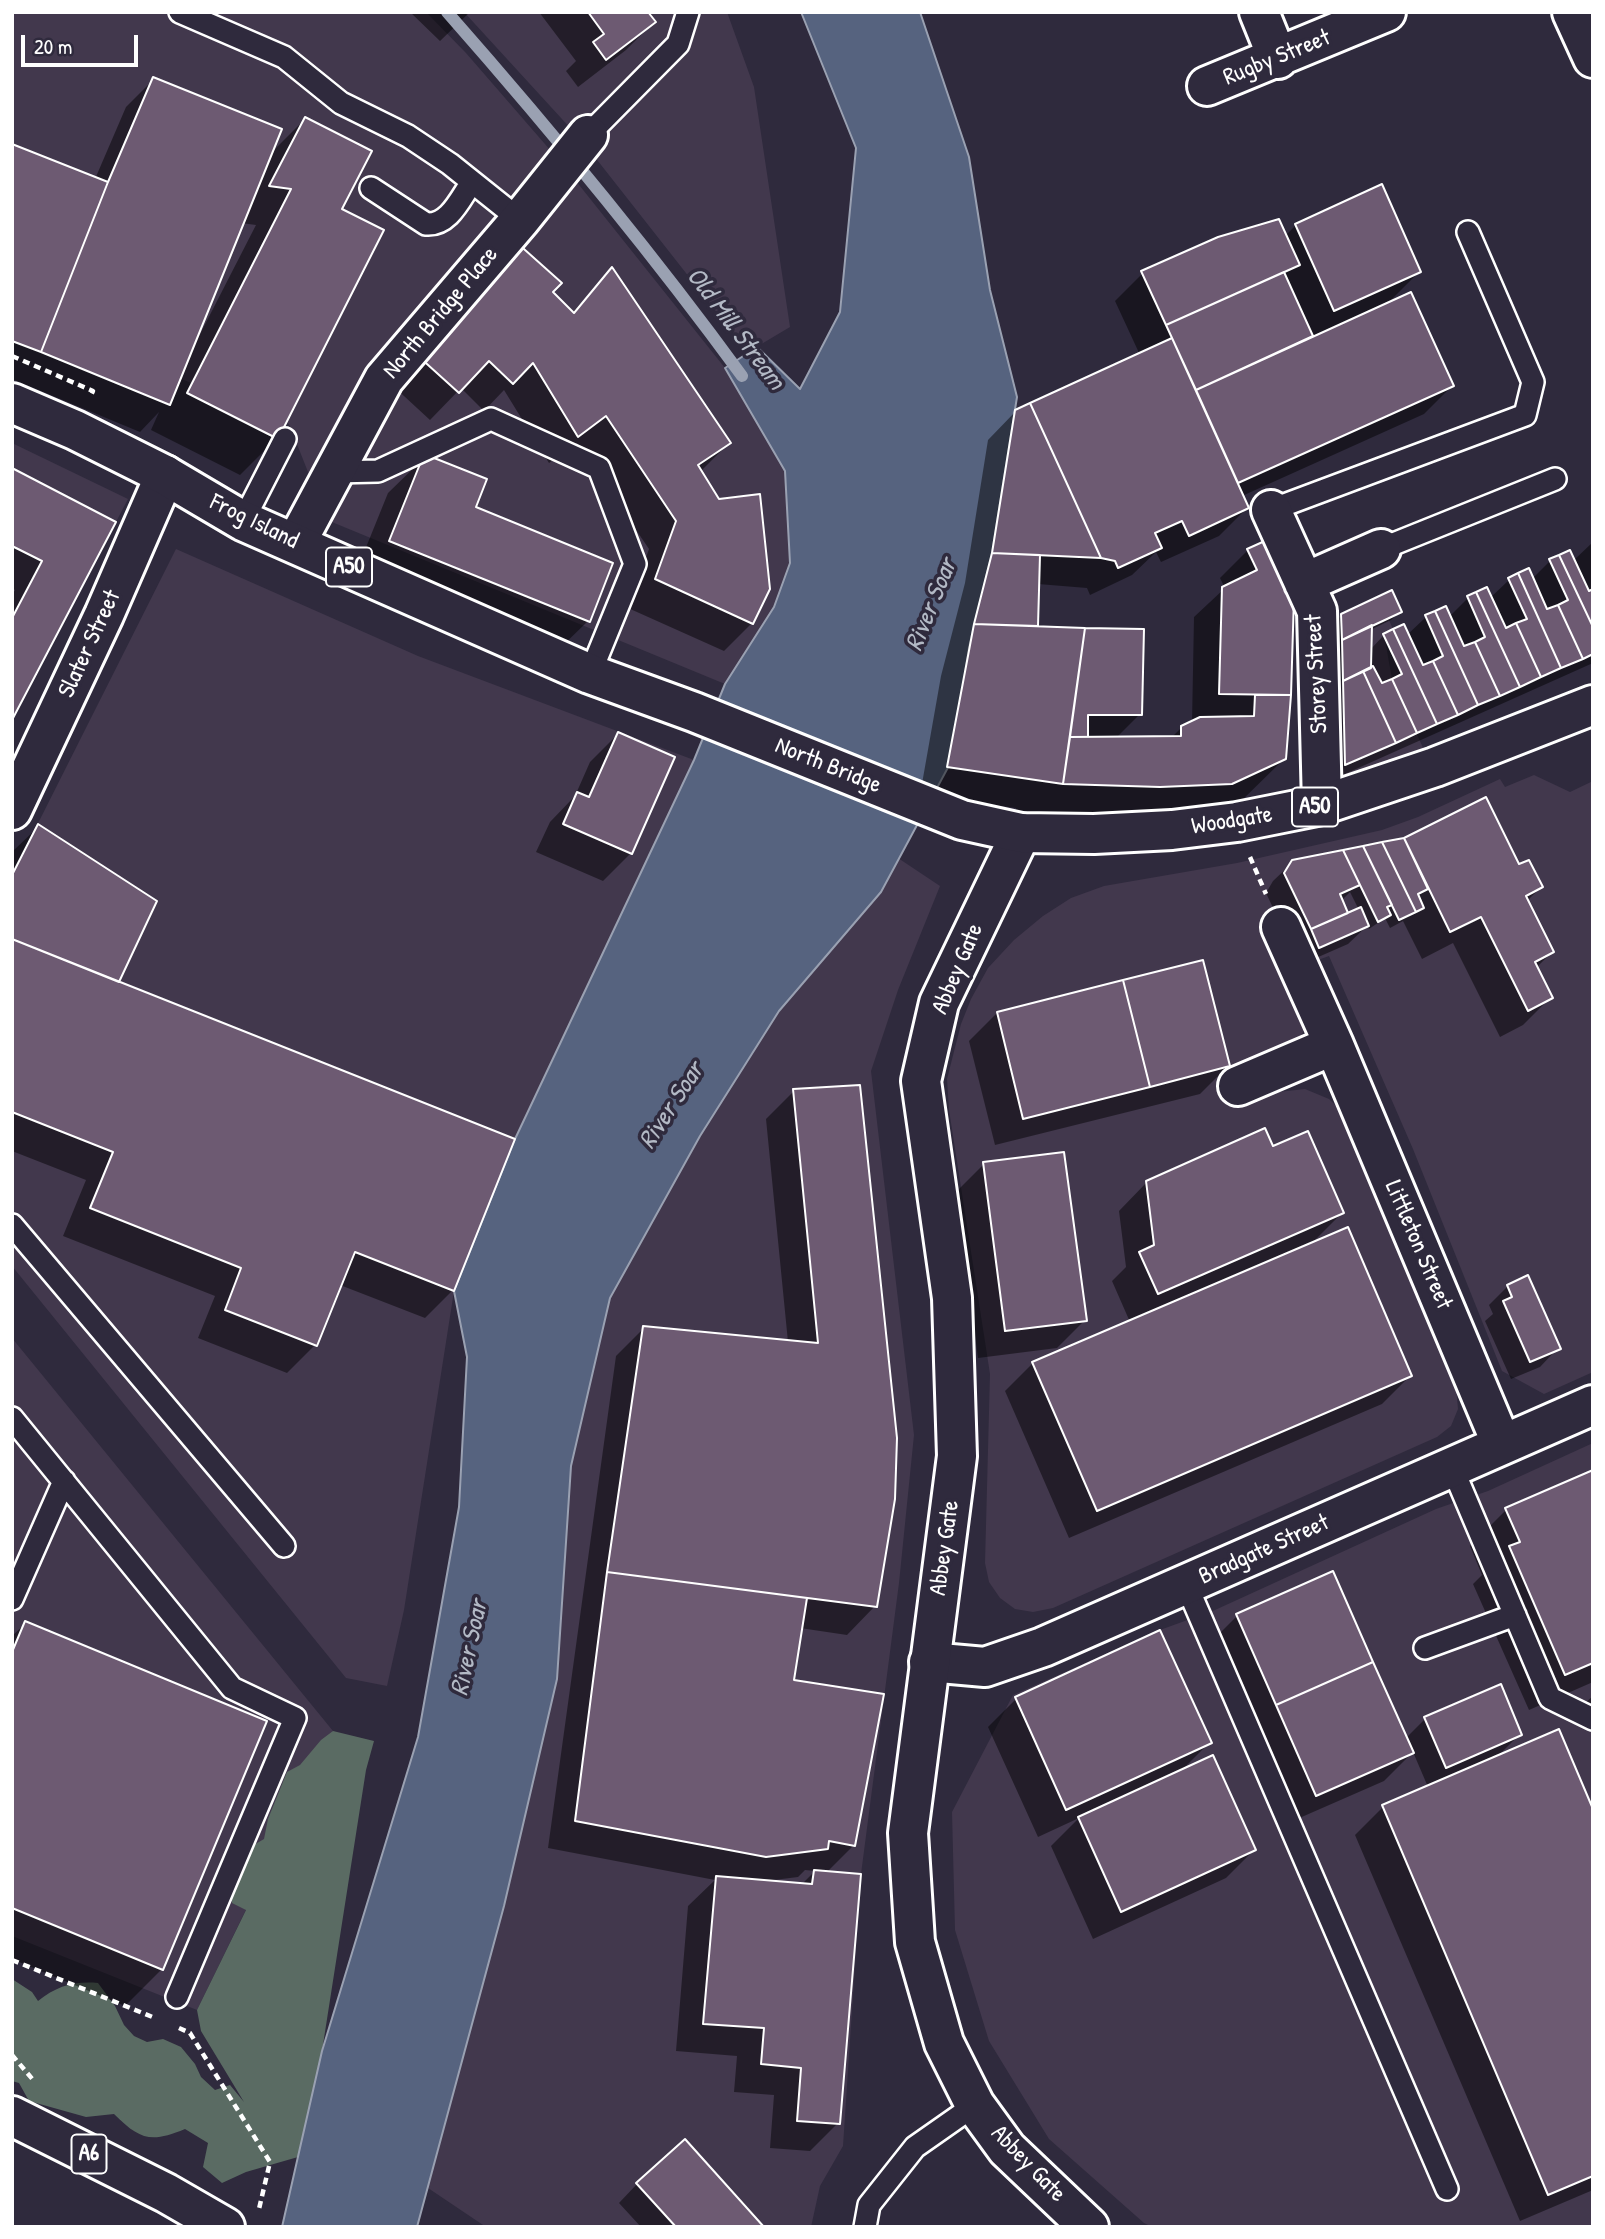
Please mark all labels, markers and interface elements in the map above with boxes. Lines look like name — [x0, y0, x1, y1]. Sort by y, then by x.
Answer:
scale bar — [24, 21, 142, 65]
street label: Rugby Street — [1219, 24, 1335, 92]
text: 20 m — [34, 32, 72, 61]
street label: North Bridge Place — [377, 241, 505, 385]
water label: Old Mill Stream — [679, 262, 791, 396]
street label: Frog Island — [205, 488, 303, 556]
road number: A50 — [326, 548, 372, 586]
water label: River Soar — [899, 554, 965, 656]
street label: Slater Street — [53, 586, 127, 702]
street label: Storey Street — [1299, 614, 1335, 734]
street label: North Bridge — [771, 732, 885, 800]
road number: A50 — [1292, 788, 1338, 827]
street label: Woodgate — [1190, 800, 1274, 842]
street label: Abbey Gate — [926, 919, 990, 1019]
water label: River Soar — [633, 1057, 711, 1155]
street label: Littleton Street — [1378, 1176, 1458, 1314]
street label: Abbey Gate — [924, 1499, 966, 1597]
street label: Bradgate Street — [1194, 1508, 1334, 1592]
water label: River Soar — [445, 1597, 495, 1699]
street label: Abbey Gate — [984, 2120, 1072, 2208]
road number: A6 — [72, 2134, 106, 2174]

